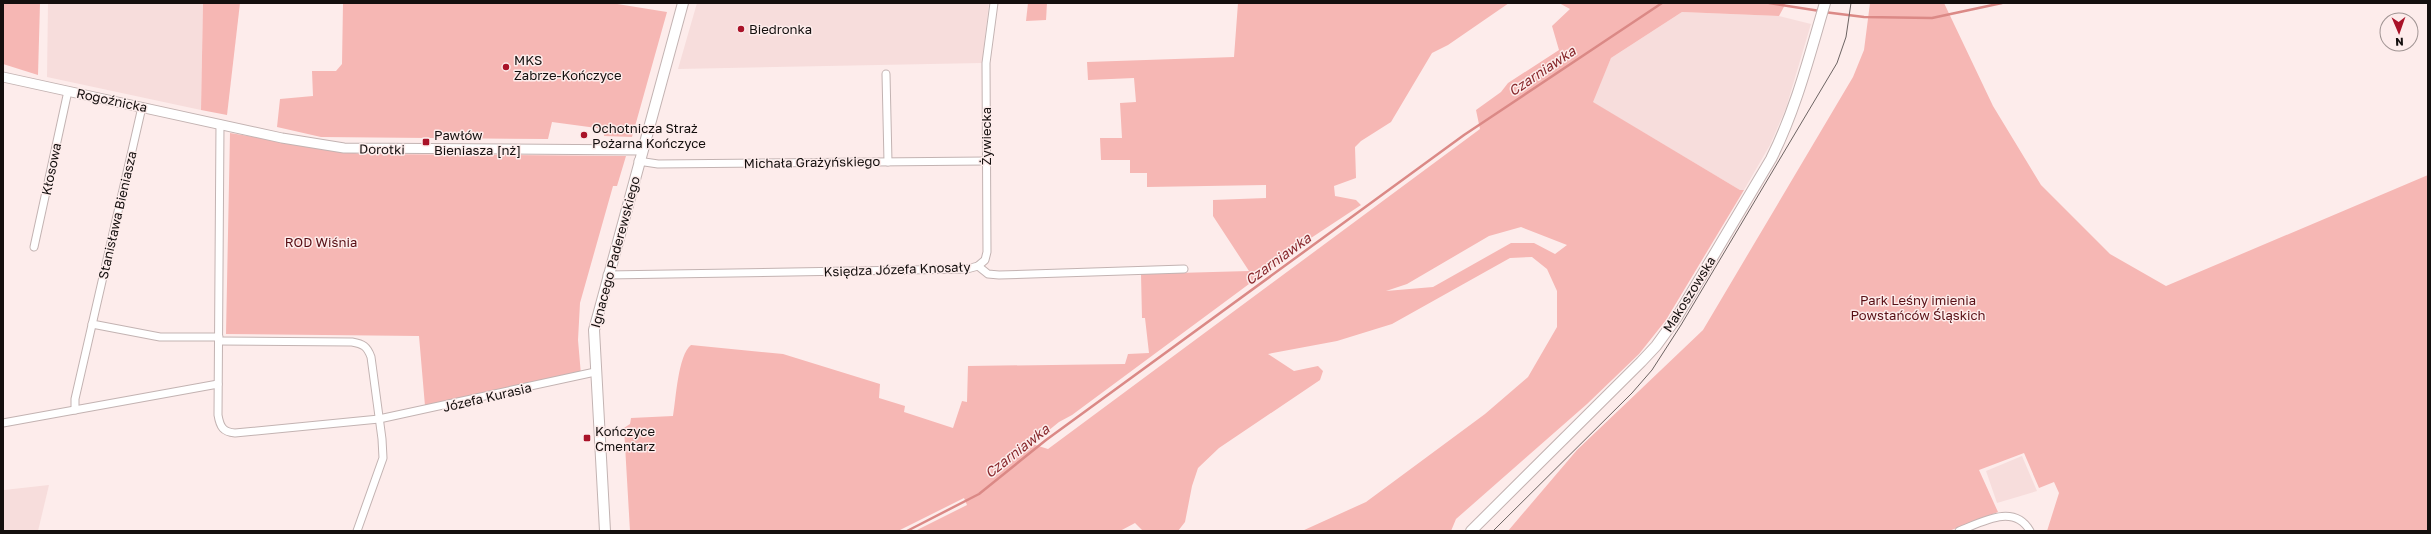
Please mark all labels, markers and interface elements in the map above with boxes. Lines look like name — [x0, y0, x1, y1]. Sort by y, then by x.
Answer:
north arrow — [2379, 12, 2419, 52]
place label: Biedronka — [749, 21, 812, 37]
marker: Biedronka — [736, 24, 746, 34]
text: N — [2395, 36, 2404, 49]
water label: Czarniawka — [1505, 41, 1579, 99]
place label: MKS Zabrze-Kończyce — [514, 52, 621, 83]
marker: MKS Zabrze-Kończyce — [501, 62, 511, 72]
street label: Rogoźnicka — [75, 85, 149, 115]
street label: Żywiecka — [978, 107, 994, 165]
place label: Ochotnicza Straż Pożarna Kończyce — [592, 120, 706, 151]
place label: Pawłów Bieniasza [nż] — [434, 127, 521, 158]
marker: Ochotnicza Straż Pożarna Kończyce — [579, 130, 589, 140]
marker: Pawłów Bieniasza [nż] — [421, 137, 431, 147]
street label: Kłosowa — [38, 141, 64, 197]
street label: Dorotki — [359, 141, 405, 157]
street label: Stanisława Bieniasza — [94, 149, 140, 281]
street label: Michała Grażyńskiego — [744, 153, 881, 171]
street label: Ignacego Paderewskiego — [587, 174, 643, 330]
water label: Czarniawka — [1242, 228, 1315, 288]
park label: ROD Wiśnia — [285, 234, 357, 250]
street label: Makoszowska — [1659, 253, 1719, 335]
street label: Księdza Józefa Knosały — [823, 258, 971, 280]
park label: Park Leśny imienia Powstańców Śląskich — [1850, 292, 1986, 323]
street label: Józefa Kurasia — [441, 379, 533, 415]
water label: Czarniawka — [981, 420, 1053, 481]
place label: Kończyce Cmentarz — [595, 423, 655, 454]
marker: Kończyce Cmentarz — [582, 433, 592, 443]

